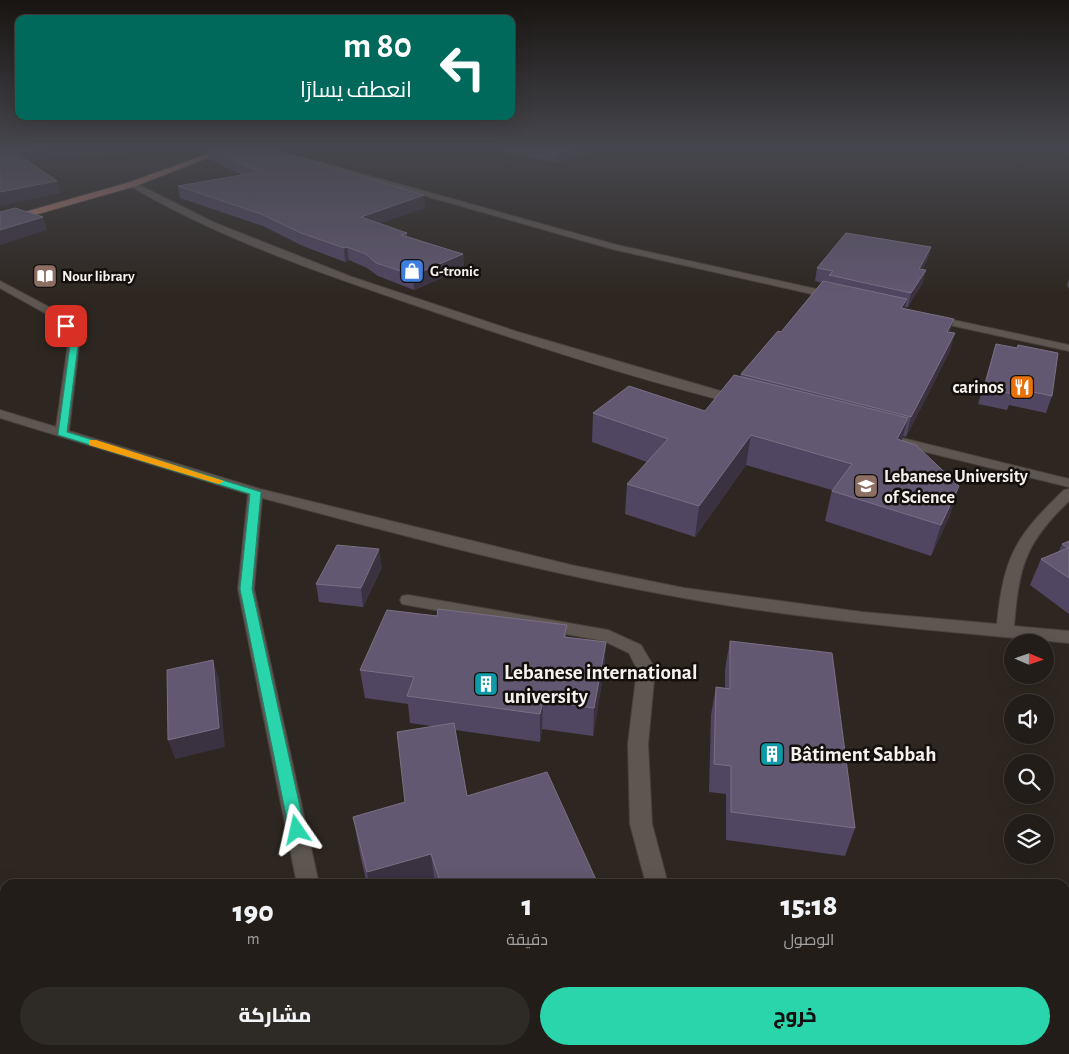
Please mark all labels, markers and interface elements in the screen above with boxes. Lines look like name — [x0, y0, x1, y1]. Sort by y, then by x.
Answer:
text: 80 m — [343, 29, 412, 64]
icon: left — [430, 35, 495, 100]
text: انعطف يسارًا — [300, 79, 412, 101]
shop icon: G-tronic — [399, 258, 425, 284]
library icon: Nour library — [32, 263, 58, 289]
place label: G-tronic — [430, 264, 479, 279]
place label: Nour library — [62, 269, 135, 284]
pin — [45, 305, 87, 347]
icon: arrive — [52, 312, 80, 340]
restaurant icon: carinos — [1009, 374, 1035, 400]
place label: carinos — [952, 379, 1004, 397]
place label: Lebanese University of Science — [884, 468, 1029, 507]
school or university icon: Lebanese University of Science — [853, 473, 879, 499]
north arrow — [1004, 634, 1054, 684]
map controls — [1004, 634, 1054, 864]
place label: Lebanese international university — [504, 662, 697, 707]
building icon: Lebanese international university — [473, 671, 499, 697]
button: sound — [1004, 694, 1054, 744]
building icon: Bâtiment Sabbah — [759, 741, 785, 767]
place label: Bâtiment Sabbah — [790, 744, 937, 765]
button: search — [1004, 754, 1054, 804]
position arrow — [270, 803, 322, 855]
button: layers — [1004, 814, 1054, 864]
text: 1 — [522, 891, 533, 921]
text: 15:18 — [780, 891, 838, 921]
text: 190 — [233, 897, 274, 927]
text: m — [247, 931, 260, 947]
text: دقيقة — [506, 932, 548, 948]
text: الوصول — [783, 932, 834, 948]
button: مشاركة — [20, 987, 530, 1045]
button: خروج — [540, 987, 1050, 1045]

